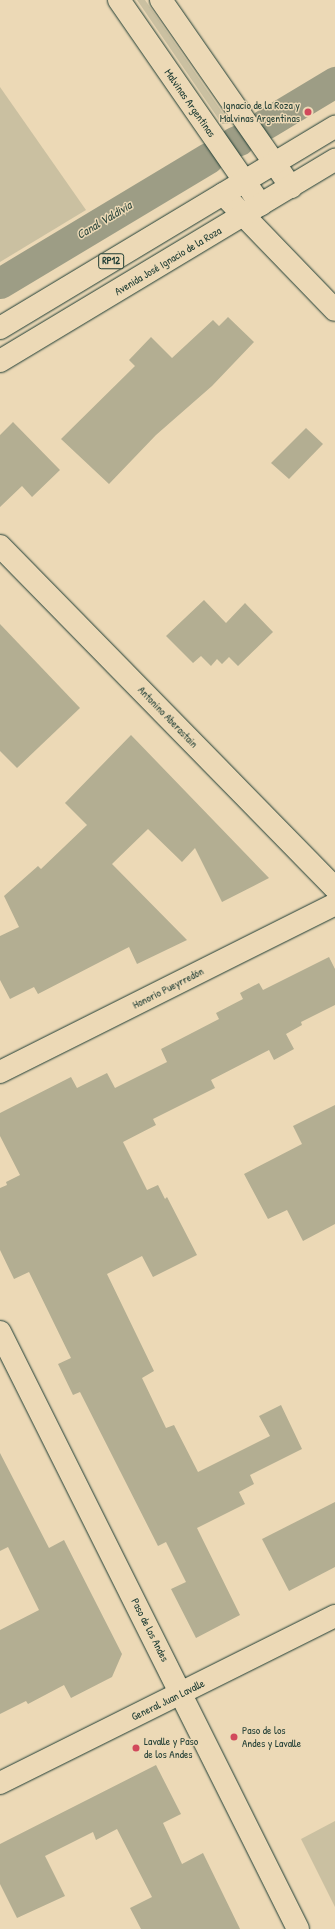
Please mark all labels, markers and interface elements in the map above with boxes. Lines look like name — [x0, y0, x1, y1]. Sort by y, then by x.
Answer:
street label: Malvinas Argentinas — [162, 66, 218, 140]
place label: Ignacio de la Roza y Malvinas Argentinas — [220, 99, 300, 125]
marker: Ignacio de la Roza y Malvinas Argentinas — [303, 107, 313, 117]
water label: Canal Valdivia — [74, 198, 134, 242]
street label: Avenida José Ignacio de la Roza — [112, 224, 224, 298]
road number: RP12 — [98, 253, 124, 269]
street label: Antonino Aberastain — [135, 683, 201, 751]
street label: Honorio Pueyrredón — [130, 964, 206, 1012]
street label: Paso de los Andes — [128, 1596, 172, 1664]
street label: General Juan Lavalle — [129, 1677, 207, 1723]
place label: Paso de los Andes y Lavalle — [242, 1724, 301, 1750]
marker: Paso de los Andes y Lavalle — [229, 1732, 239, 1742]
place label: Lavalle y Paso de los Andes — [144, 1735, 198, 1761]
marker: Lavalle y Paso de los Andes — [131, 1743, 141, 1753]

